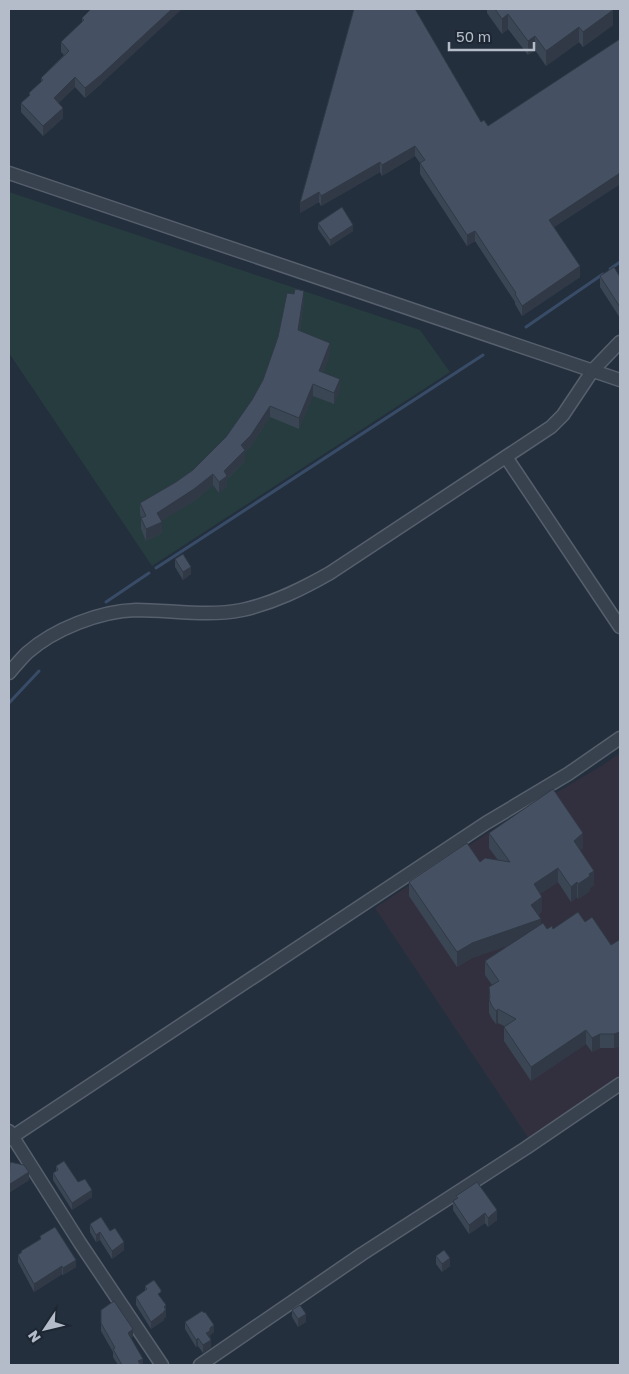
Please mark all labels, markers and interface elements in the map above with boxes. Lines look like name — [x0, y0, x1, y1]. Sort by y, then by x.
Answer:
scale bar — [449, 20, 534, 52]
text: 50 m — [456, 27, 491, 45]
north arrow — [20, 1304, 70, 1354]
text: N — [24, 1328, 44, 1346]

